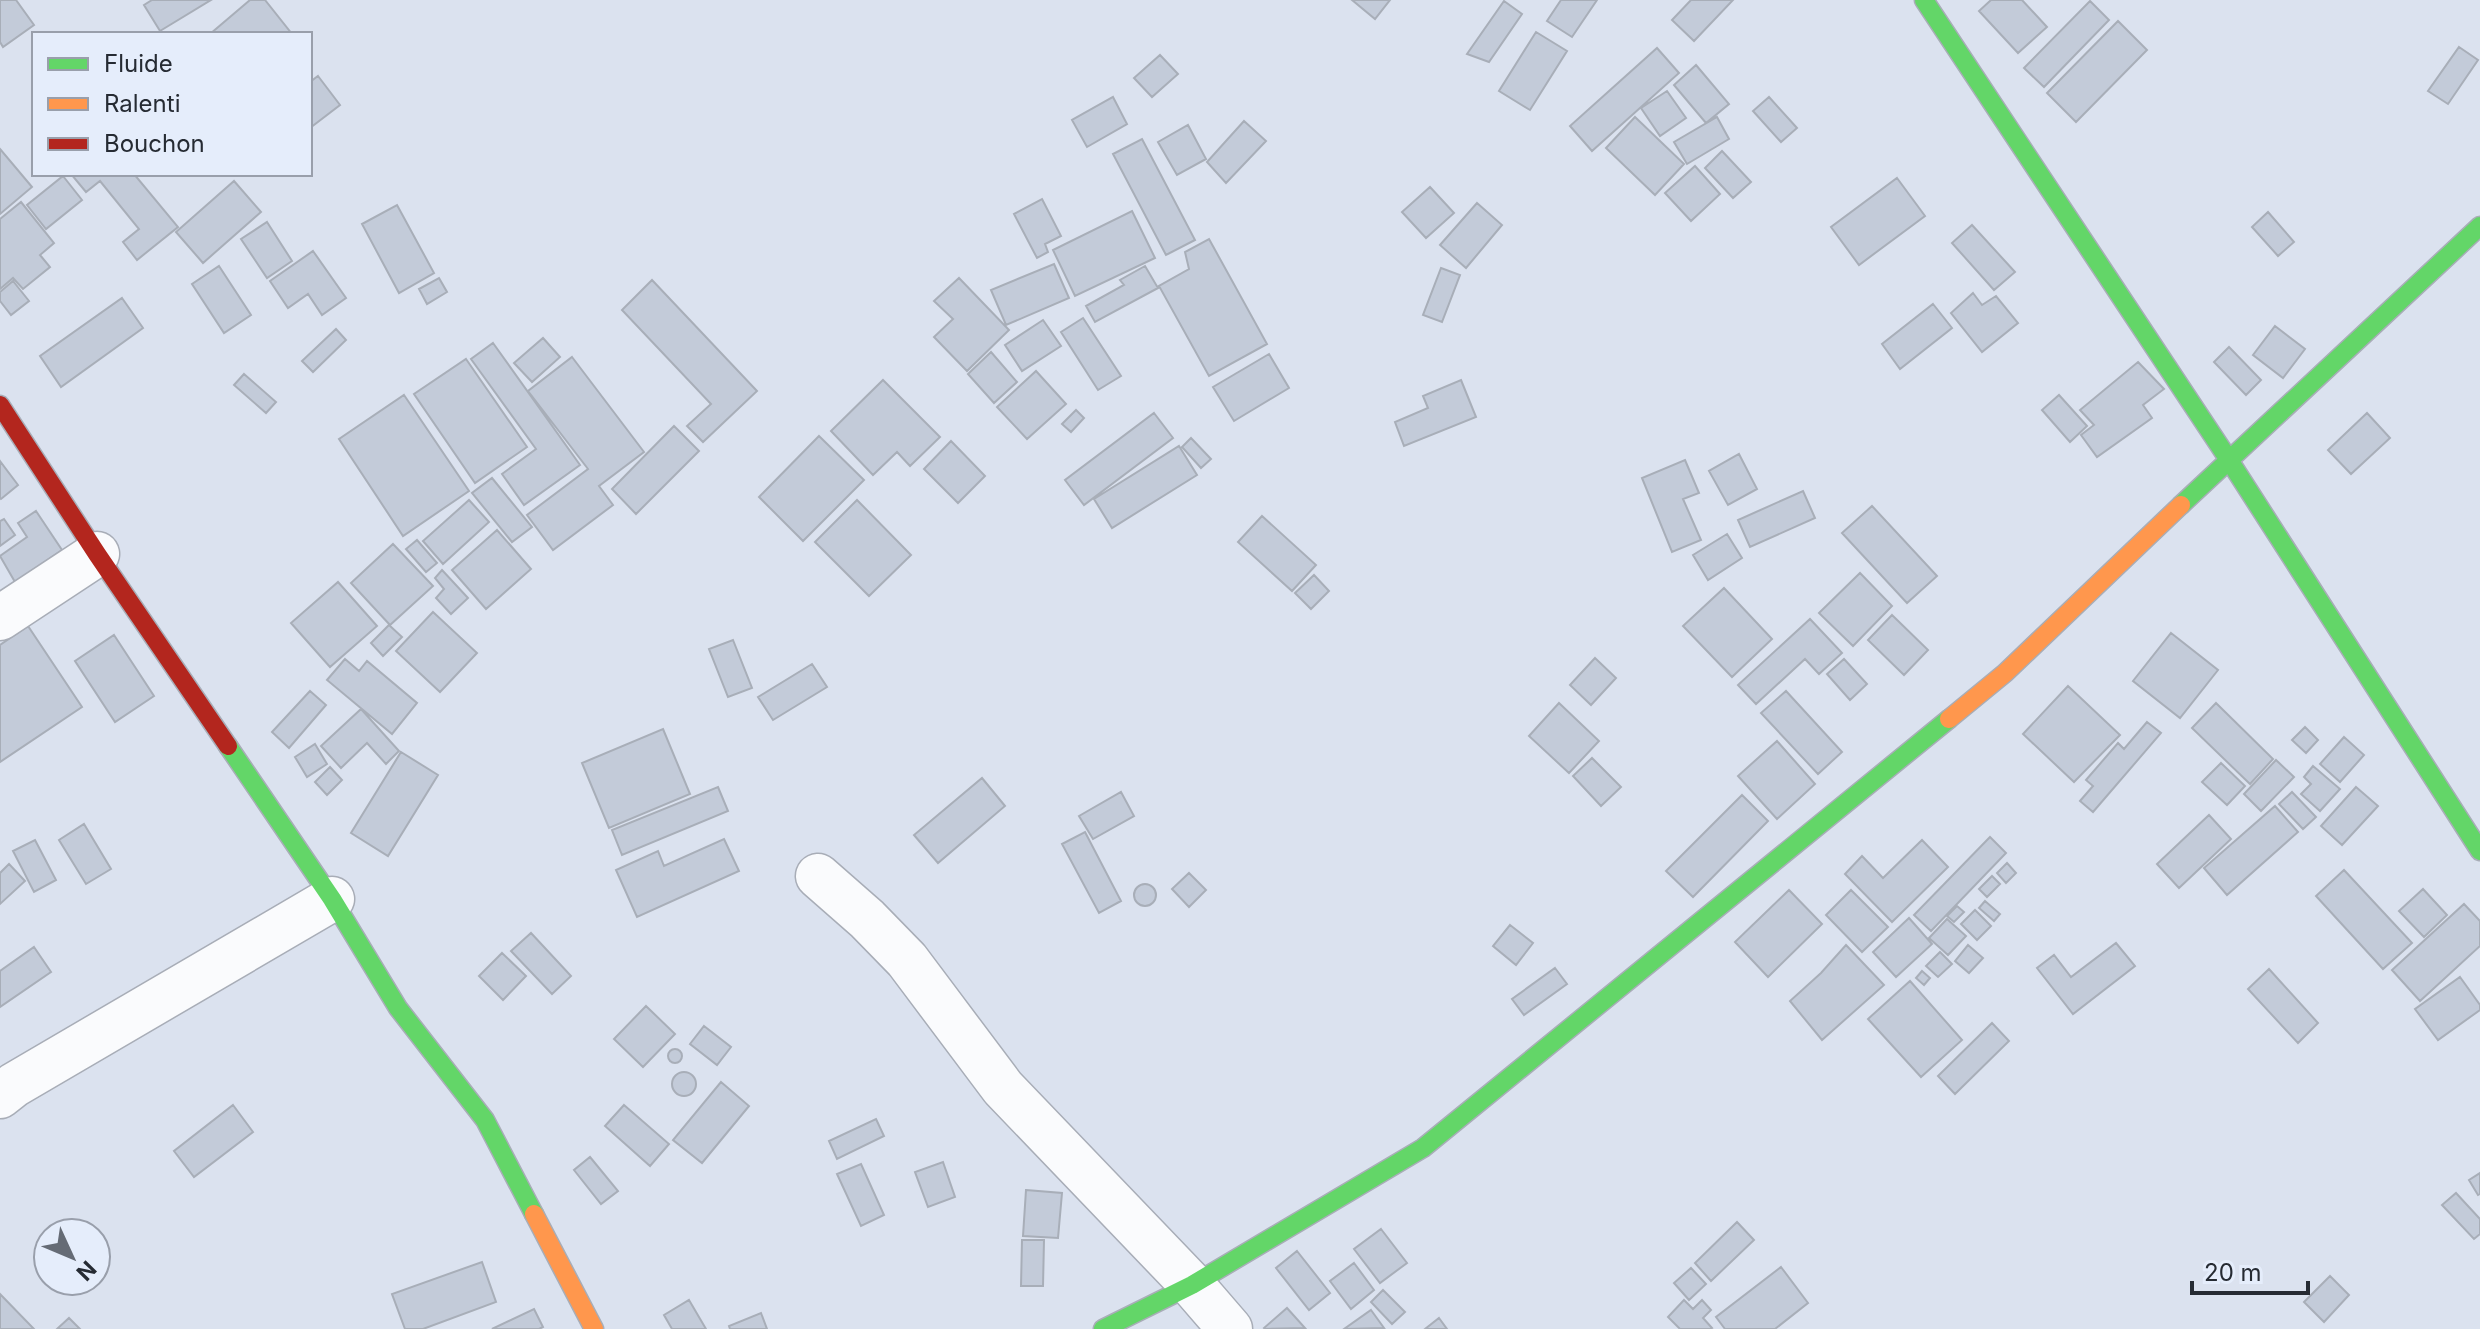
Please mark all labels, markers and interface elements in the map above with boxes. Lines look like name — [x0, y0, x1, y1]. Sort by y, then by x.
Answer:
legend — [32, 32, 312, 176]
text: Fluide — [104, 49, 173, 78]
text: Ralenti — [104, 89, 180, 118]
text: Bouchon — [104, 129, 205, 158]
north arrow — [32, 1217, 112, 1297]
scale bar — [2192, 1245, 2308, 1295]
text: N — [71, 1256, 102, 1286]
text: 20 m — [2204, 1258, 2262, 1287]

